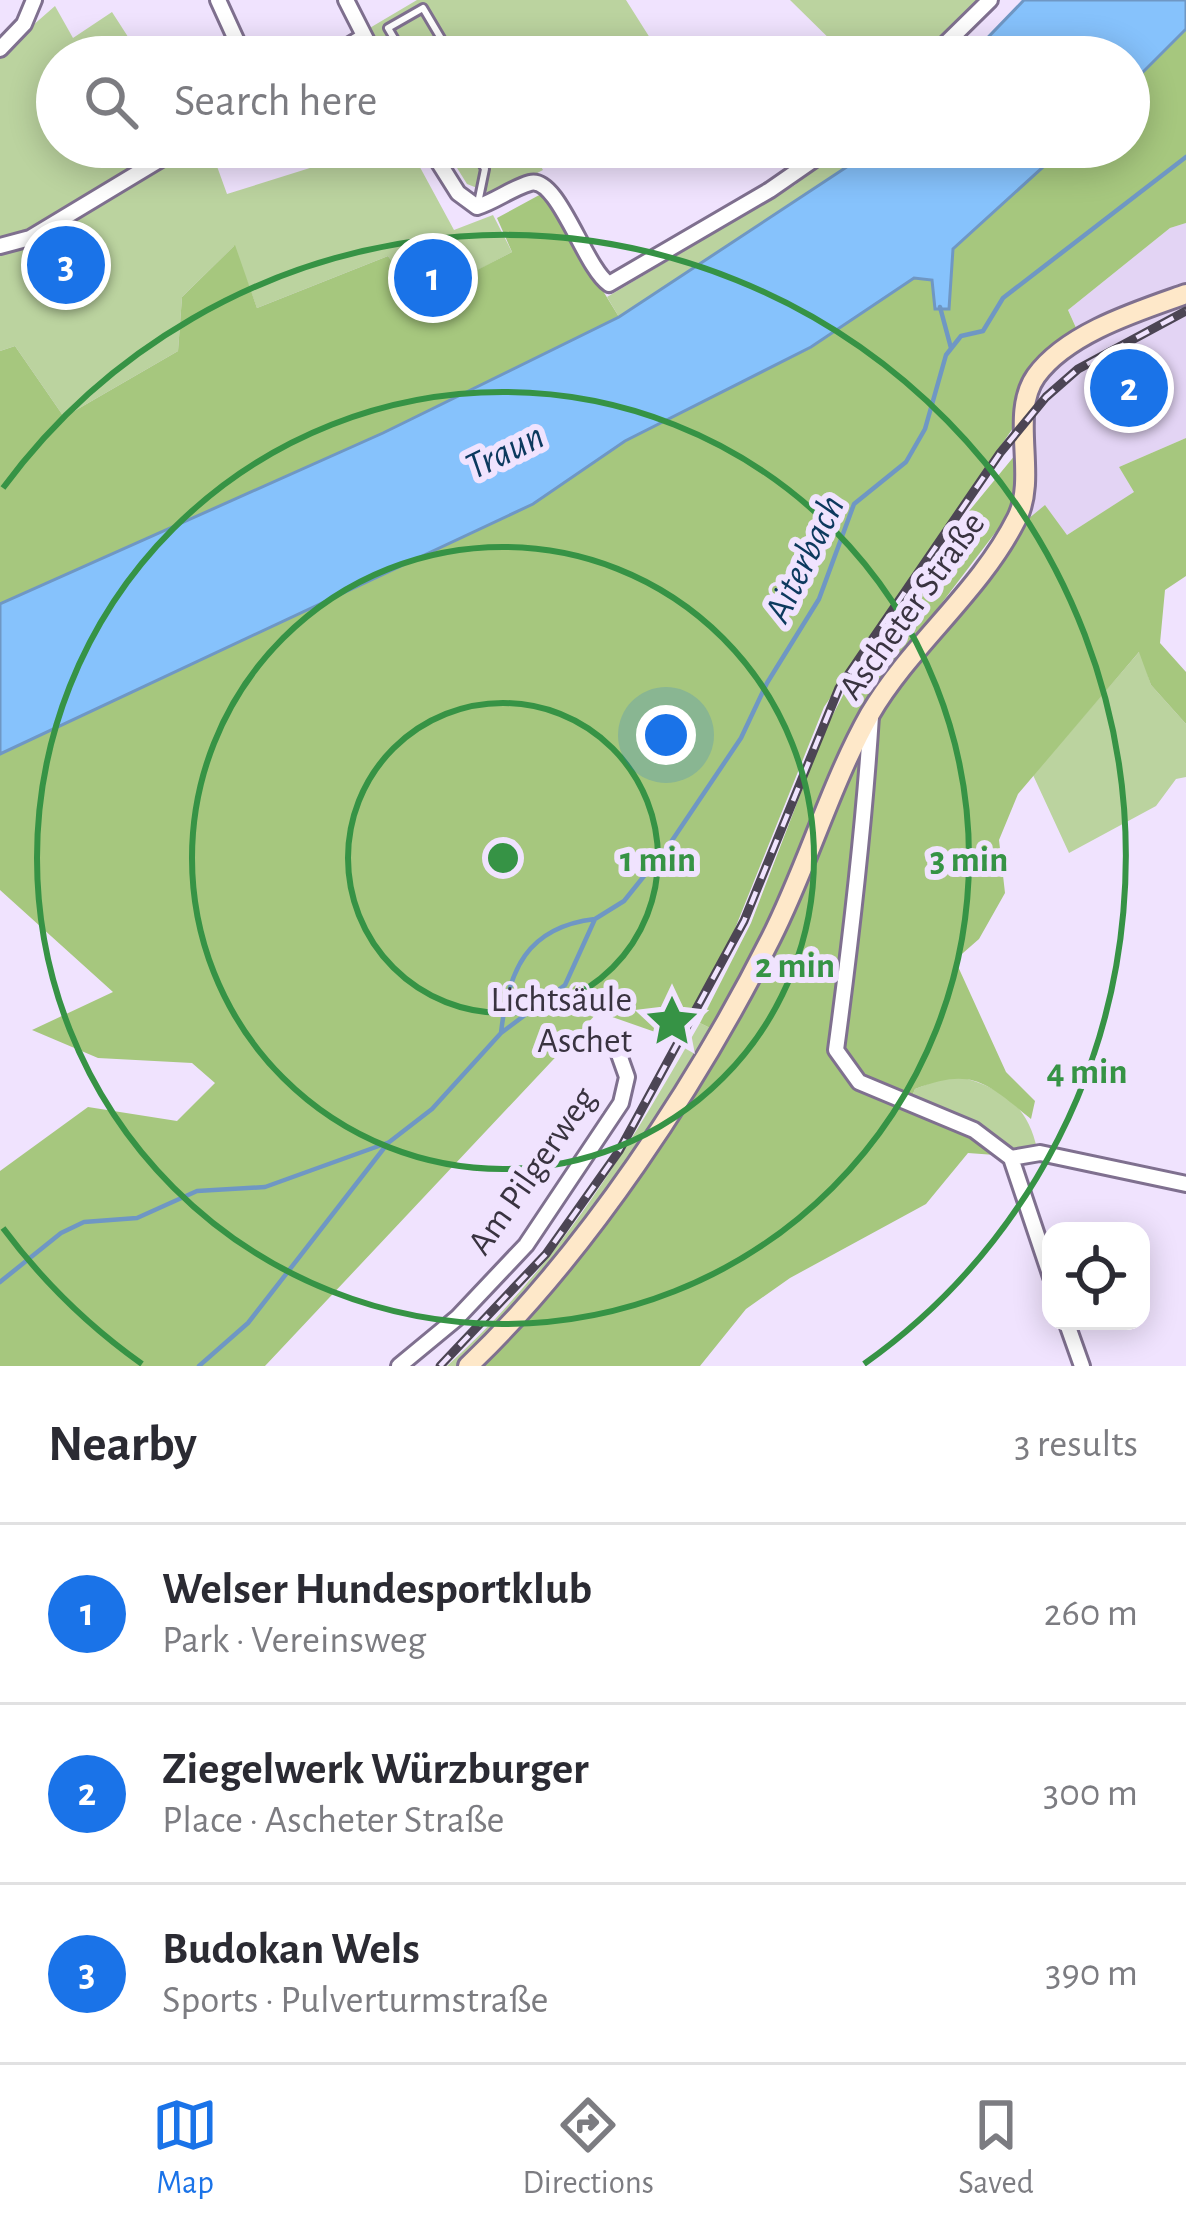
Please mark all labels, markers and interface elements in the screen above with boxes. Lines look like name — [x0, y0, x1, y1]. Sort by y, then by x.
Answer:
search box — [36, 36, 1150, 168]
icon: search — [78, 69, 144, 135]
text: Search here — [174, 79, 377, 124]
pin: 3 — [27, 220, 105, 310]
pin: 1 — [394, 233, 472, 323]
pin: 2 — [1090, 343, 1168, 433]
water label: Traun — [460, 416, 550, 488]
water label: Aiterbach — [757, 490, 852, 629]
street label: Ascheter Straße — [832, 506, 992, 706]
your location — [636, 705, 696, 765]
centre of rings — [482, 837, 524, 879]
text: 1 min — [620, 842, 696, 878]
text: 3 min — [930, 842, 1008, 878]
text: 2 min — [755, 948, 835, 984]
place label: Lichtsäule Aschet — [490, 982, 633, 1059]
place icon: Lichtsäule Aschet — [643, 992, 701, 1050]
text: 4 min — [1046, 1054, 1128, 1090]
street label: Am Pilgerweg — [461, 1080, 603, 1261]
map controls — [1042, 1222, 1150, 1330]
button: locate — [1042, 1222, 1150, 1330]
text: Nearby — [48, 1419, 197, 1470]
text: 3 results — [1014, 1425, 1138, 1464]
text: Welser Hundesportklub — [162, 1567, 592, 1612]
text: 1 — [80, 1594, 94, 1633]
text: 260 m — [1044, 1594, 1138, 1633]
text: Park · Vereinsweg — [162, 1621, 426, 1660]
text: Ziegelwerk Würzburger — [162, 1747, 589, 1792]
text: 2 — [78, 1774, 96, 1813]
text: 300 m — [1043, 1774, 1138, 1813]
text: Place · Ascheter Straße — [162, 1801, 505, 1840]
text: Budokan Wels — [162, 1927, 420, 1972]
text: 3 — [79, 1954, 95, 1993]
text: 390 m — [1045, 1954, 1138, 1993]
text: Sports · Pulverturmstraße — [162, 1981, 548, 2020]
tab: Map — [152, 2092, 218, 2204]
tab: Directions — [522, 2092, 654, 2204]
tab: Saved — [958, 2092, 1034, 2204]

